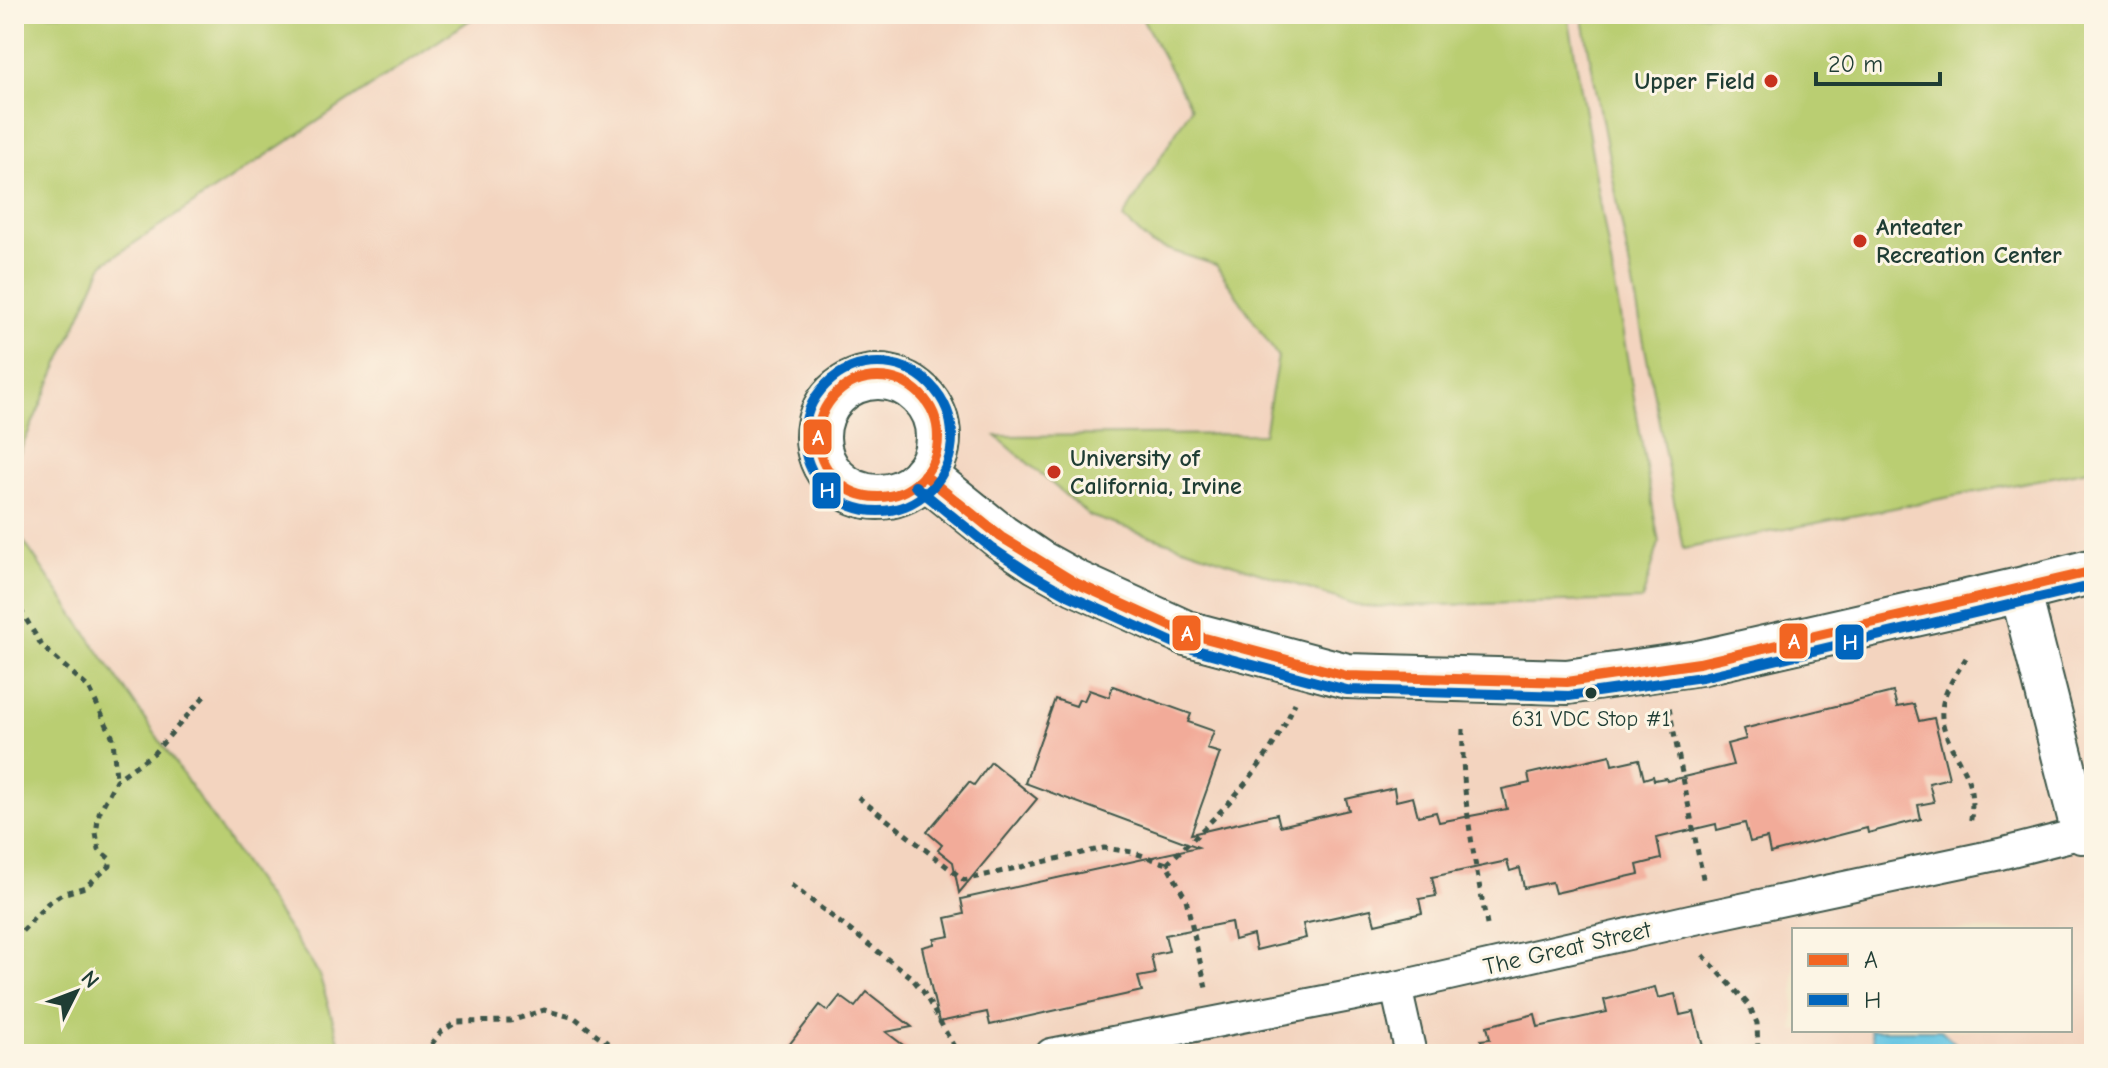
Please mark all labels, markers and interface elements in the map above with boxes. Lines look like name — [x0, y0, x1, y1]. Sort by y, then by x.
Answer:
scale bar — [1816, 36, 1940, 86]
text: 20 m — [1828, 50, 1883, 78]
place label: Upper Field — [1634, 67, 1755, 95]
marker: Upper Field — [1762, 72, 1780, 90]
place label: Anteater Recreation Center — [1876, 213, 2062, 269]
marker: Anteater Recreation Center — [1851, 232, 1869, 250]
line badge: A — [802, 418, 833, 456]
text: A — [812, 425, 824, 451]
place label: University of California, Irvine — [1070, 444, 1242, 500]
marker: University of California, Irvine — [1045, 463, 1063, 481]
line badge: H — [811, 471, 842, 510]
text: H — [819, 478, 835, 504]
line badge: A — [1171, 614, 1202, 652]
text: A — [1181, 621, 1193, 647]
line badge: A — [1778, 622, 1809, 660]
line badge: H — [1834, 623, 1865, 661]
text: A — [1788, 629, 1800, 655]
text: H — [1842, 630, 1858, 656]
marker: 631 VDC Stop #1 — [1583, 685, 1599, 701]
place label: 631 VDC Stop #1 — [1511, 706, 1671, 732]
street label: The Great Street — [1481, 915, 1655, 981]
legend — [1792, 928, 2072, 1032]
text: A — [1864, 946, 1878, 974]
north arrow — [36, 952, 116, 1032]
text: N — [76, 965, 105, 993]
text: H — [1864, 986, 1881, 1014]

